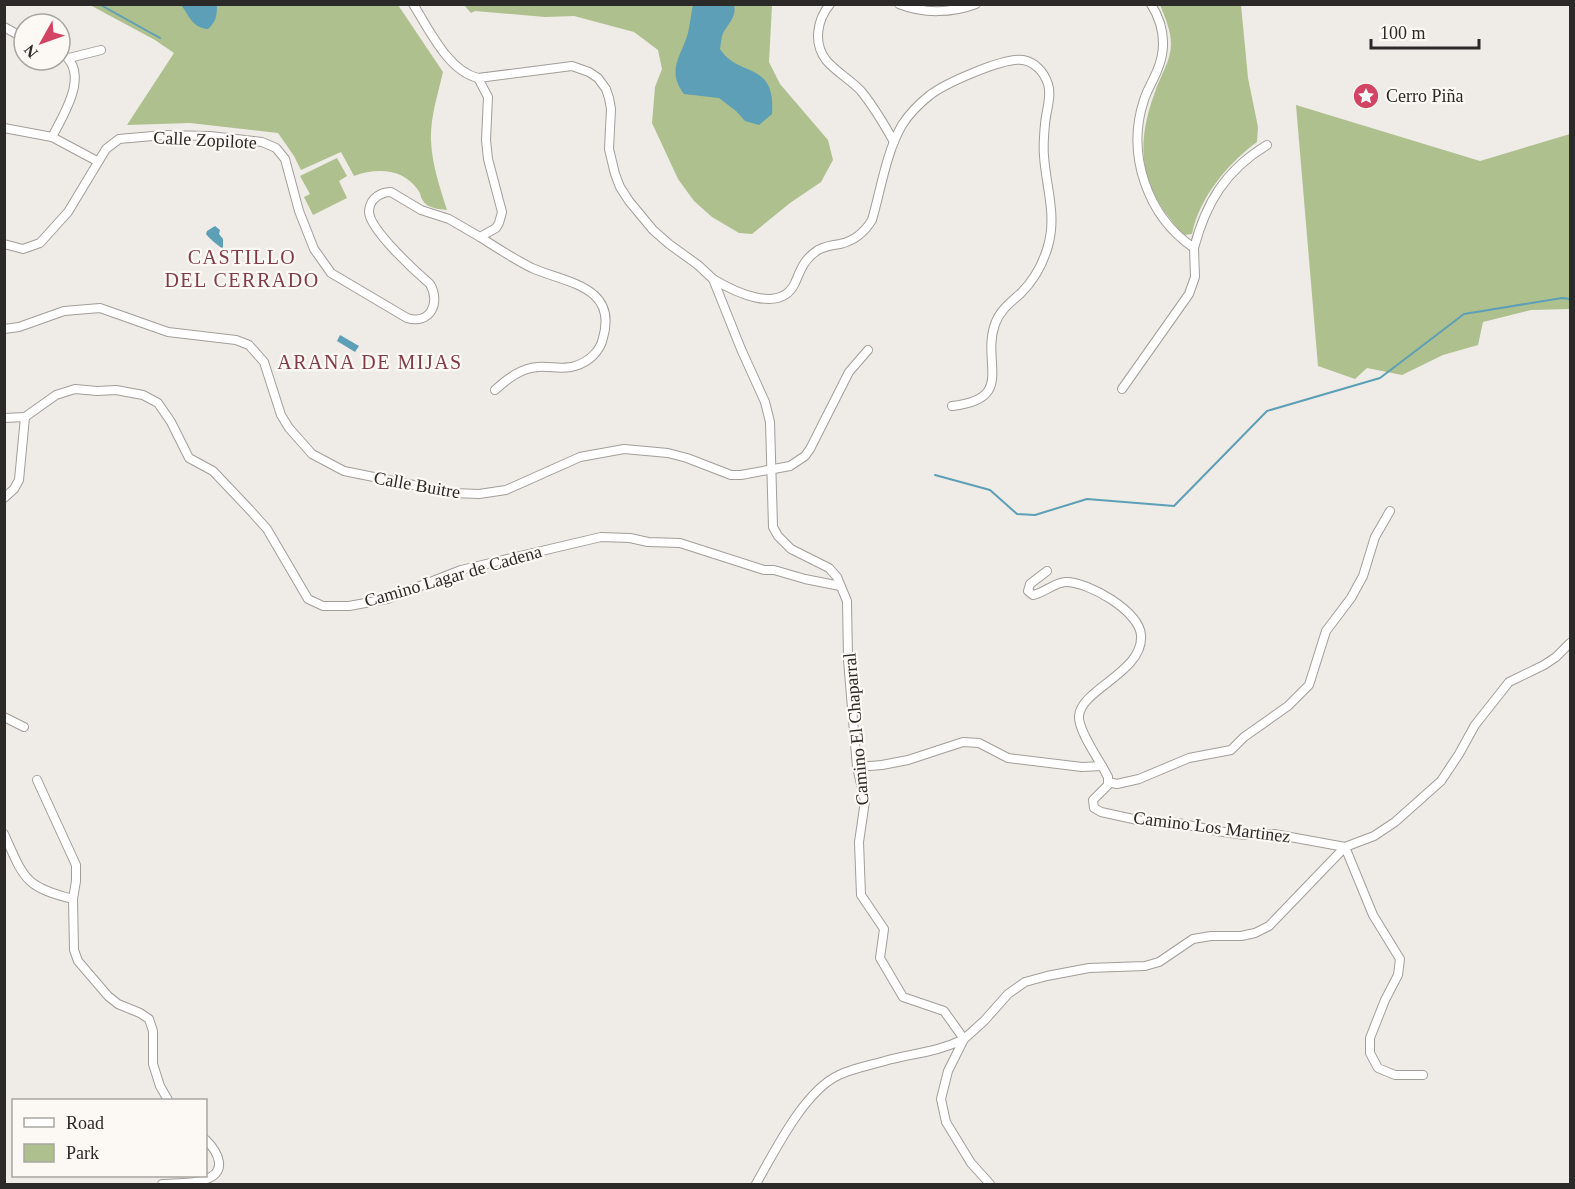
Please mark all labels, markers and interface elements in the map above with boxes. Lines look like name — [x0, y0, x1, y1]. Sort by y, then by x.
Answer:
north arrow — [12, 12, 72, 72]
scale bar — [1371, 12, 1479, 50]
text: 100 m — [1380, 23, 1426, 43]
text: N — [20, 41, 41, 61]
place icon: Cerro Piña — [1351, 81, 1381, 111]
place label: Cerro Piña — [1386, 86, 1463, 106]
street label: Calle Zopilote — [153, 127, 257, 153]
district label: CASTILLO DEL CERRADO — [164, 246, 320, 291]
district label: ARANA DE MIJAS — [277, 351, 463, 373]
street label: Calle Buitre — [372, 468, 462, 502]
street label: Camino Lagar de Cadena — [362, 541, 544, 611]
street label: Camino El Chaparral — [839, 652, 873, 806]
street label: Camino Los Martinez — [1132, 807, 1292, 847]
legend — [12, 1099, 207, 1177]
text: Road — [66, 1113, 104, 1133]
text: Park — [66, 1143, 99, 1163]

